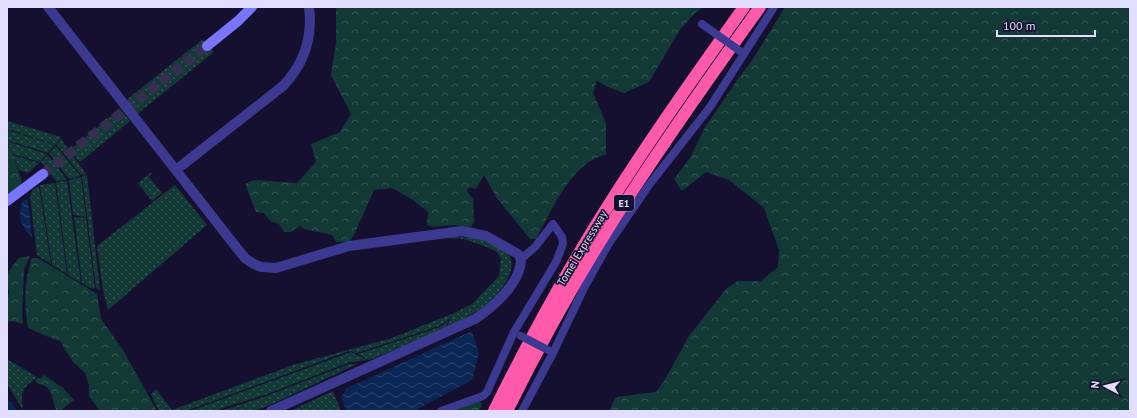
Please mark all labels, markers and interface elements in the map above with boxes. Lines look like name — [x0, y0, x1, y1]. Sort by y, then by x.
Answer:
scale bar — [997, 12, 1095, 38]
text: 100 m — [1003, 18, 1036, 33]
road number: E1 — [614, 195, 634, 211]
street label: Tomei Expressway — [554, 207, 611, 288]
north arrow — [1085, 366, 1125, 406]
text: N — [1088, 380, 1102, 389]

